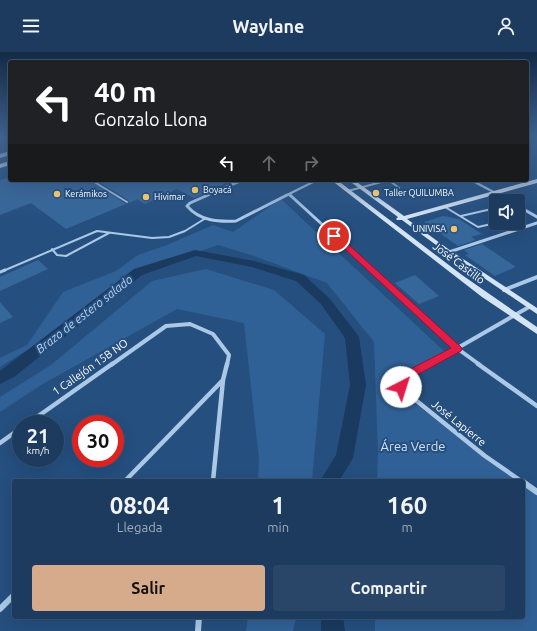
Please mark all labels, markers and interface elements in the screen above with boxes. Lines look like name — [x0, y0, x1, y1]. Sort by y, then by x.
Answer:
icon: menu — [20, 15, 42, 37]
icon: person — [495, 15, 517, 37]
text: Waylane — [233, 16, 304, 36]
icon: left — [28, 76, 80, 128]
text: 40 m — [94, 76, 156, 107]
text: Gonzalo Llona — [94, 109, 208, 129]
icon: left — [216, 152, 238, 174]
icon: ahead — [258, 152, 280, 174]
icon: right — [300, 152, 322, 174]
marker: Boyacá — [190, 185, 200, 195]
place label: Boyacá — [203, 185, 232, 195]
marker: Taller QUILUMBA — [371, 188, 381, 198]
place label: Taller QUILUMBA — [384, 188, 454, 198]
marker: Kerámikos — [52, 189, 62, 199]
place label: Kerámikos — [65, 189, 107, 199]
marker: Hivimar — [141, 192, 151, 202]
place label: Hivimar — [154, 192, 185, 202]
map controls — [489, 194, 525, 230]
button: sound — [489, 194, 525, 230]
pin — [317, 219, 351, 253]
place label: UNIVISA — [413, 224, 446, 234]
marker: UNIVISA — [449, 224, 459, 234]
icon: arrive — [323, 225, 345, 247]
street label: José Castillo — [431, 240, 487, 286]
water label: Brazo de estero salado — [33, 272, 135, 356]
street label: 1 Callejón 15B NO — [50, 337, 130, 397]
position arrow — [380, 366, 422, 408]
street label: José Lapierre — [430, 398, 488, 448]
speed limit sign: 30 — [72, 415, 124, 467]
text: 21 — [27, 424, 49, 447]
park label: Área Verde — [381, 438, 445, 453]
text: km/h — [26, 445, 50, 456]
text: 08:04 — [110, 492, 170, 519]
text: 1 — [271, 492, 285, 519]
text: 160 — [387, 492, 427, 519]
text: Llegada — [117, 520, 162, 534]
text: min — [267, 520, 289, 534]
text: m — [401, 520, 413, 534]
button: Salir — [32, 565, 265, 611]
button: Compartir — [273, 565, 505, 611]

